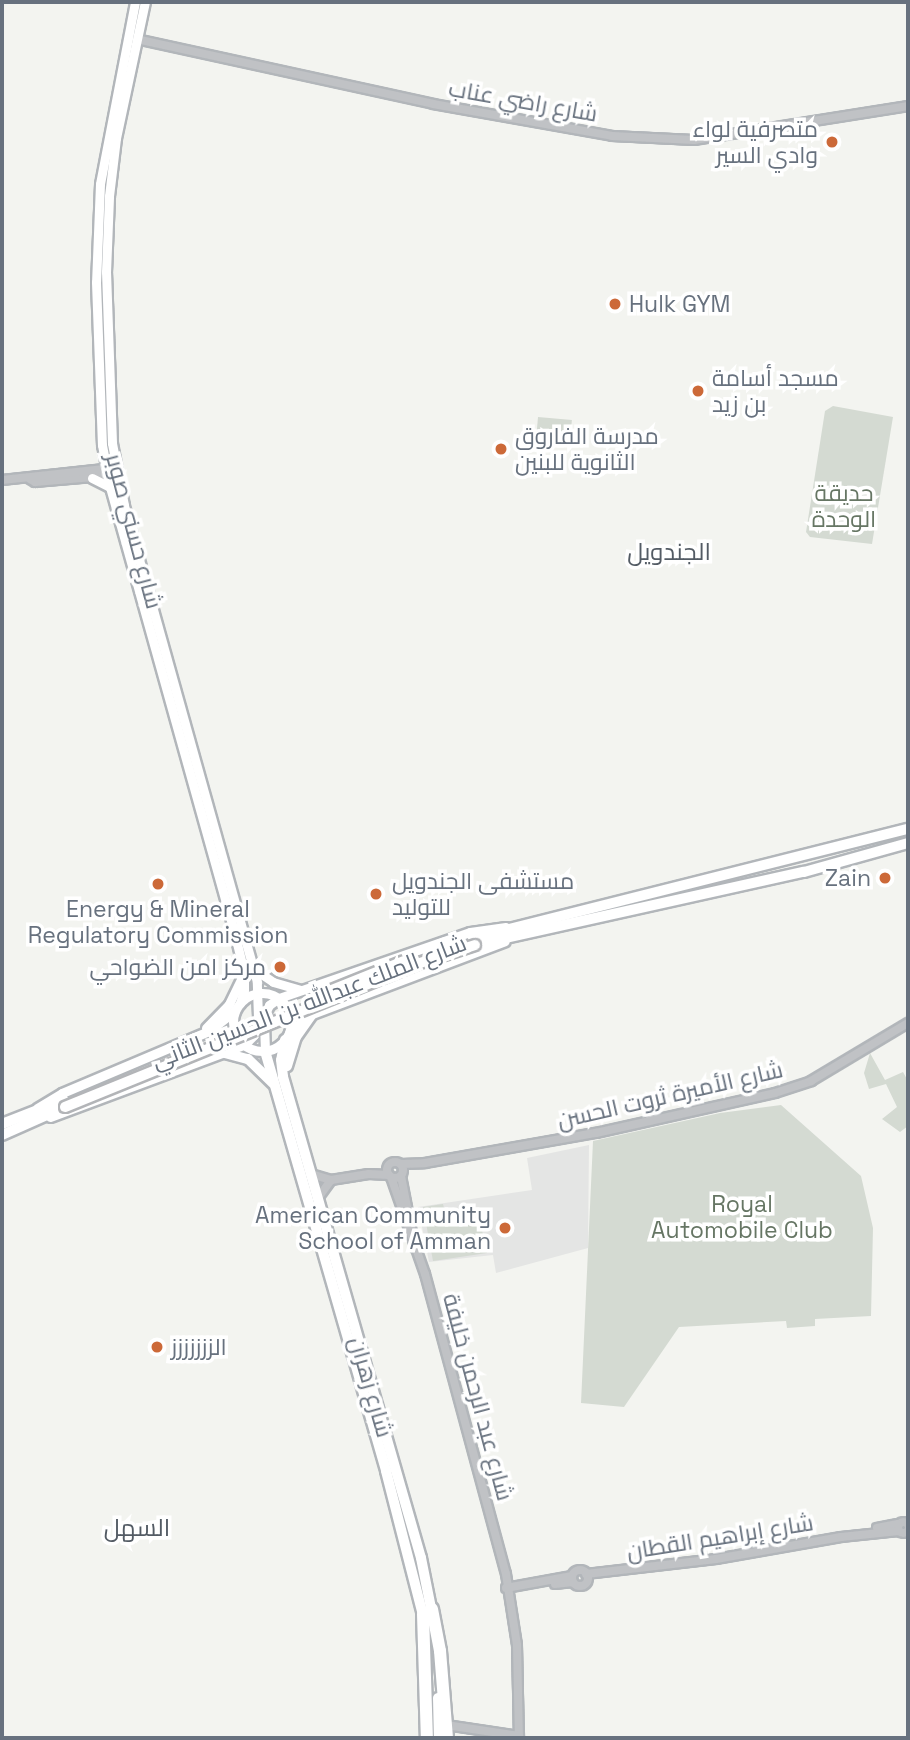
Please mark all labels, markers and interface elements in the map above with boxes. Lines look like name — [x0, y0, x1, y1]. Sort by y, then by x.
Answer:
street label: شارع راضي عناب — [446, 74, 600, 128]
place label: متصرفية لواء وادي السير — [692, 115, 818, 169]
marker: متصرفية لواء وادي السير — [824, 134, 840, 150]
place label: Hulk GYM — [629, 290, 730, 318]
marker: Hulk GYM — [607, 296, 623, 312]
place label: مسجد أسامة بن زيد — [712, 364, 839, 418]
marker: مسجد أسامة بن زيد — [690, 383, 706, 399]
place label: مدرسة الفاروق الثانوية للبنين — [515, 422, 659, 476]
marker: مدرسة الفاروق الثانوية للبنين — [493, 441, 509, 457]
street label: شارع حسني صوبر — [100, 450, 168, 612]
park label: حديقة الوحدة — [812, 479, 876, 533]
district label: الجندويل — [627, 538, 711, 566]
place label: Zain — [825, 864, 871, 892]
place label: مستشفى الجندويل للتوليد — [392, 867, 574, 921]
marker: Zain — [877, 870, 893, 886]
marker: Energy & Mineral Regulatory Commission — [150, 876, 166, 892]
marker: مستشفى الجندويل للتوليد — [366, 884, 386, 904]
place label: Energy & Mineral Regulatory Commission — [28, 895, 288, 949]
street label: شارع الملك عبدالله بن الحسين الثاني — [148, 929, 470, 1075]
place label: مركز امن الضواحي — [89, 953, 266, 981]
marker: مركز امن الضواحي — [272, 959, 288, 975]
street label: شارع الأميرة ثروت الحسن — [554, 1056, 786, 1134]
park label: Royal Automobile Club — [651, 1190, 833, 1244]
place label: American Community School of Amman — [255, 1201, 491, 1255]
marker: American Community School of Amman — [497, 1220, 513, 1236]
street label: شارع عبد الرحمن خليفة — [437, 1290, 519, 1504]
place label: الززززززز — [171, 1333, 227, 1361]
street label: شارع زهران — [344, 1334, 398, 1440]
marker: الززززززز — [149, 1339, 165, 1355]
street label: شارع إبراهيم القطان — [625, 1509, 815, 1565]
district label: السهل — [104, 1514, 170, 1542]

